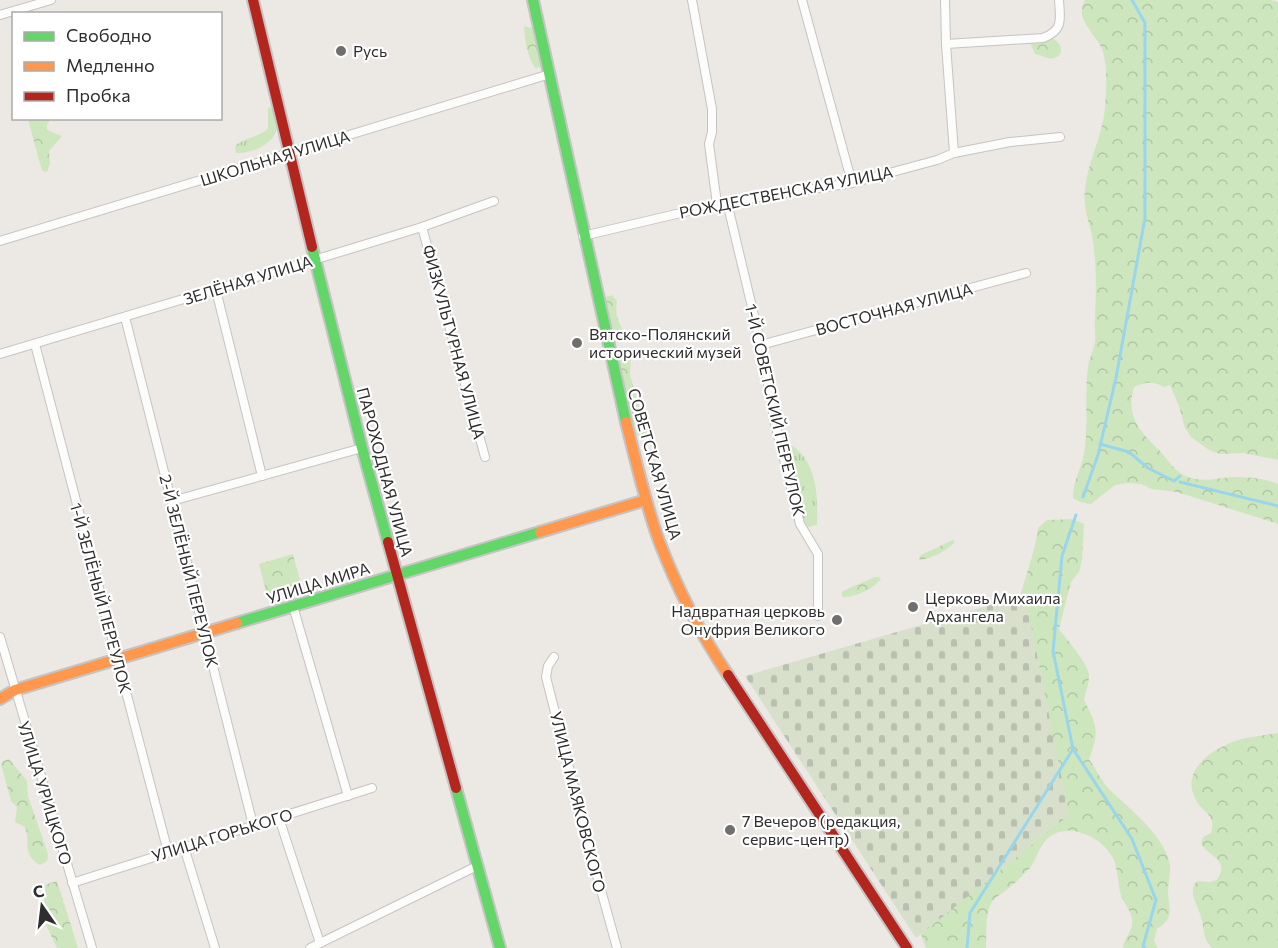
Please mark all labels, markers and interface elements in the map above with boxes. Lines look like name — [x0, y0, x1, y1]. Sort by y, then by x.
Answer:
legend — [12, 12, 222, 120]
text: Свободно — [66, 24, 152, 46]
place label: Русь — [353, 41, 387, 60]
marker: Русь — [334, 44, 348, 58]
text: Медленно — [66, 54, 155, 76]
text: Пробка — [66, 84, 131, 106]
street label: ШКОЛЬНАЯ УЛИЦА — [198, 126, 352, 189]
street label: РОЖДЕСТВЕНСКАЯ УЛИЦА — [677, 161, 894, 222]
street label: ФИЗКУЛЬТУРНАЯ УЛИЦА — [419, 243, 490, 441]
street label: ЗЕЛЁНАЯ УЛИЦА — [181, 251, 315, 308]
street label: ВОСТОЧНАЯ УЛИЦА — [813, 278, 974, 339]
street label: 1-Й СОВЕТСКИЙ ПЕРЕУЛОК — [742, 302, 809, 518]
place label: Вятско-Полянский исторический музей — [589, 324, 741, 361]
marker: Вятско-Полянский исторический музей — [570, 336, 584, 350]
street label: ПАРОХОДНАЯ УЛИЦА — [354, 385, 417, 559]
street label: СОВЕТСКАЯ УЛИЦА — [625, 386, 686, 542]
street label: 2-Й ЗЕЛЁНЫЙ ПЕРЕУЛОК — [156, 472, 223, 670]
street label: 1-Й ЗЕЛЁНЫЙ ПЕРЕУЛОК — [67, 501, 136, 695]
street label: УЛИЦА МИРА — [264, 558, 372, 607]
place label: Церковь Михаила Архангела — [925, 588, 1061, 625]
marker: Церковь Михаила Архангела — [906, 600, 920, 614]
place label: Надвратная церковь Онуфрия Великого — [671, 601, 825, 638]
marker: Надвратная церковь Онуфрия Великого — [830, 613, 844, 627]
street label: УЛИЦА МАЯКОВСКОГО — [547, 709, 610, 895]
street label: УЛИЦА УРИЦКОГО — [14, 718, 76, 867]
street label: УЛИЦА ГОРЬКОГО — [149, 804, 295, 865]
place label: 7 Вечеров (редакция, сервис-центр) — [742, 811, 900, 848]
marker: 7 Вечеров (редакция, сервис-центр) — [723, 823, 737, 837]
north arrow — [12, 876, 72, 936]
text: С — [31, 880, 46, 902]

